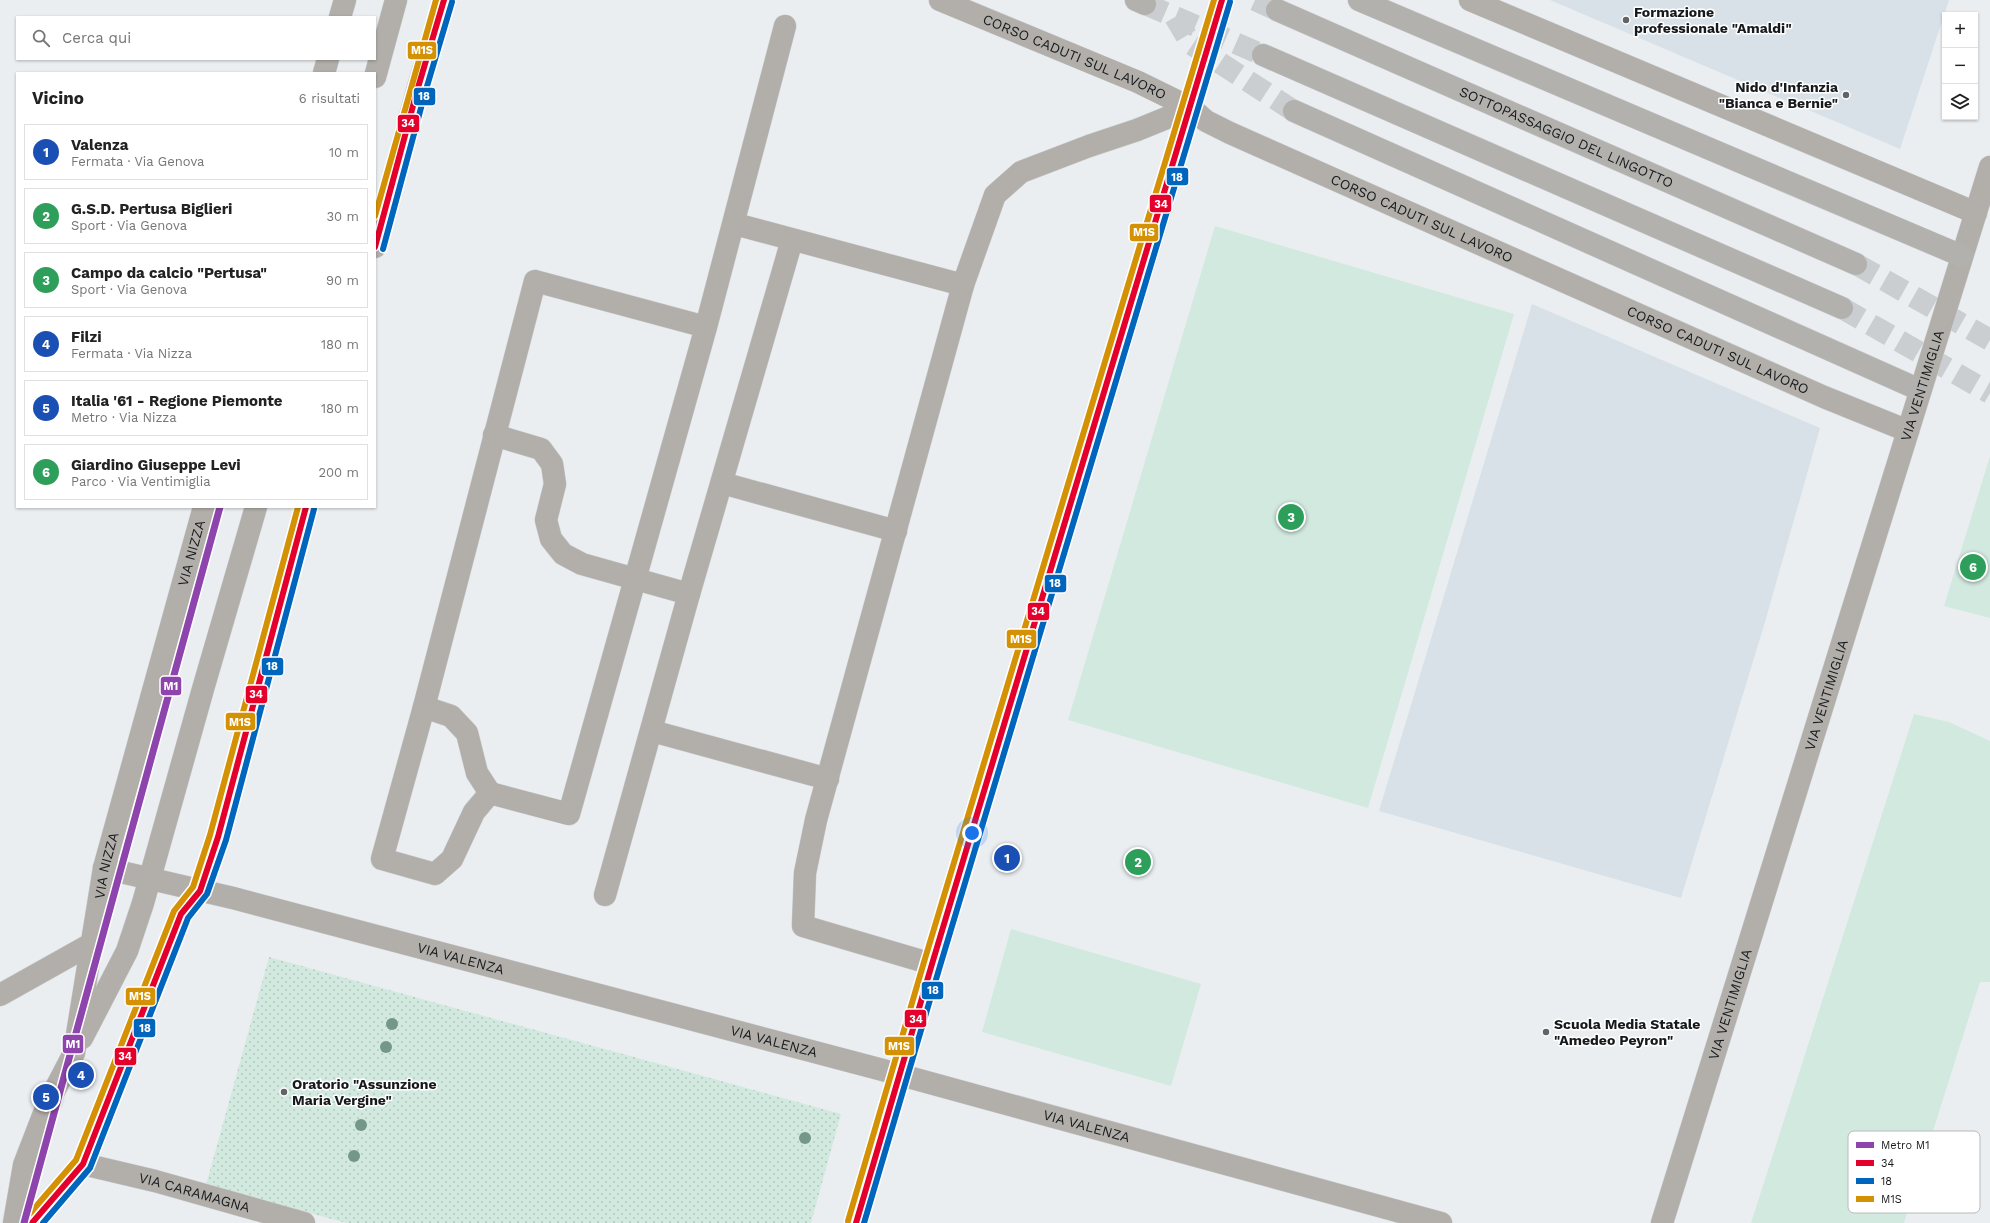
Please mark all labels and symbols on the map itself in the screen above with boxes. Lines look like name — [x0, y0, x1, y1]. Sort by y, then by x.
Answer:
place label: Formazione professionale "Amaldi" — [1634, 4, 1792, 36]
street label: CORSO CADUTI SUL LAVORO — [981, 11, 1169, 103]
marker: Formazione professionale "Amaldi" — [1621, 15, 1631, 25]
line badge: M1S — [407, 41, 437, 60]
text: M1S — [411, 44, 433, 57]
place label: Nido d'Infanzia "Bianca e Bernie" — [1719, 79, 1839, 111]
street label: SOTTOPASSAGGIO DEL LINGOTTO — [1457, 83, 1676, 191]
line badge: 18 — [413, 87, 436, 106]
text: 18 — [418, 90, 430, 103]
marker: Nido d'Infanzia "Bianca e Bernie" — [1841, 90, 1851, 100]
line badge: 34 — [397, 114, 420, 133]
text: 34 — [401, 117, 415, 130]
line badge: 18 — [1166, 167, 1189, 186]
text: 18 — [1171, 171, 1183, 184]
street label: CORSO CADUTI SUL LAVORO — [1328, 171, 1515, 266]
line badge: 34 — [1149, 194, 1172, 213]
text: 34 — [1154, 198, 1168, 211]
line badge: M1S — [1129, 223, 1159, 242]
text: M1S — [1133, 226, 1155, 239]
street label: CORSO CADUTI SUL LAVORO — [1624, 302, 1811, 397]
street label: VIA VENTIMIGLIA — [1897, 328, 1947, 443]
pin: 3 — [1278, 502, 1304, 532]
street label: VIA NIZZA — [174, 518, 208, 588]
pin: 6 — [1960, 552, 1986, 582]
line badge: 18 — [1044, 574, 1067, 593]
text: 18 — [1049, 577, 1061, 590]
line badge: 34 — [1027, 602, 1050, 621]
text: 34 — [1031, 605, 1045, 618]
line badge: M1S — [1006, 629, 1037, 649]
text: M1S — [1010, 633, 1032, 646]
street label: VIA VENTIMIGLIA — [1801, 638, 1851, 752]
line badge: 18 — [261, 657, 284, 676]
text: 18 — [266, 660, 278, 673]
line badge: M1 — [160, 676, 182, 696]
text: M1 — [164, 680, 178, 693]
line badge: 34 — [245, 685, 268, 704]
text: 34 — [249, 688, 263, 701]
line badge: M1S — [225, 712, 256, 731]
text: M1S — [229, 716, 251, 729]
your location — [962, 823, 982, 843]
street label: VIA NIZZA — [91, 830, 122, 900]
pin: 1 — [994, 843, 1020, 873]
pin: 2 — [1125, 847, 1151, 877]
street label: VIA VALENZA — [415, 939, 506, 977]
street label: VIA VENTIMIGLIA — [1705, 947, 1755, 1062]
line badge: 18 — [921, 981, 944, 1000]
text: 18 — [927, 984, 939, 997]
line badge: M1S — [125, 987, 156, 1006]
text: M1S — [129, 990, 151, 1003]
line badge: 34 — [904, 1009, 927, 1028]
text: 34 — [909, 1013, 923, 1026]
place label: Scuola Media Statale "Amedeo Peyron" — [1554, 1016, 1700, 1048]
line badge: 18 — [133, 1018, 156, 1038]
text: 18 — [139, 1022, 151, 1035]
street label: VIA VALENZA — [729, 1022, 819, 1060]
marker: Scuola Media Statale "Amedeo Peyron" — [1541, 1027, 1551, 1037]
line badge: M1 — [62, 1034, 84, 1054]
line badge: M1S — [884, 1036, 915, 1056]
text: M1 — [66, 1038, 80, 1051]
text: M1S — [888, 1040, 910, 1053]
line badge: 34 — [114, 1047, 137, 1066]
text: 34 — [118, 1050, 132, 1063]
pin: 4 — [68, 1060, 94, 1090]
place label: Oratorio "Assunzione Maria Vergine" — [292, 1076, 437, 1108]
pin: 5 — [33, 1082, 59, 1112]
marker: Oratorio "Assunzione Maria Vergine" — [279, 1087, 289, 1097]
street label: VIA VALENZA — [1041, 1106, 1132, 1145]
legend — [1848, 1131, 1980, 1213]
text: Metro M1 — [1881, 1139, 1929, 1152]
text: 34 — [1881, 1157, 1894, 1170]
street label: VIA CARAMAGNA — [137, 1169, 252, 1215]
text: 18 — [1881, 1175, 1892, 1188]
text: M1S — [1881, 1193, 1902, 1206]

